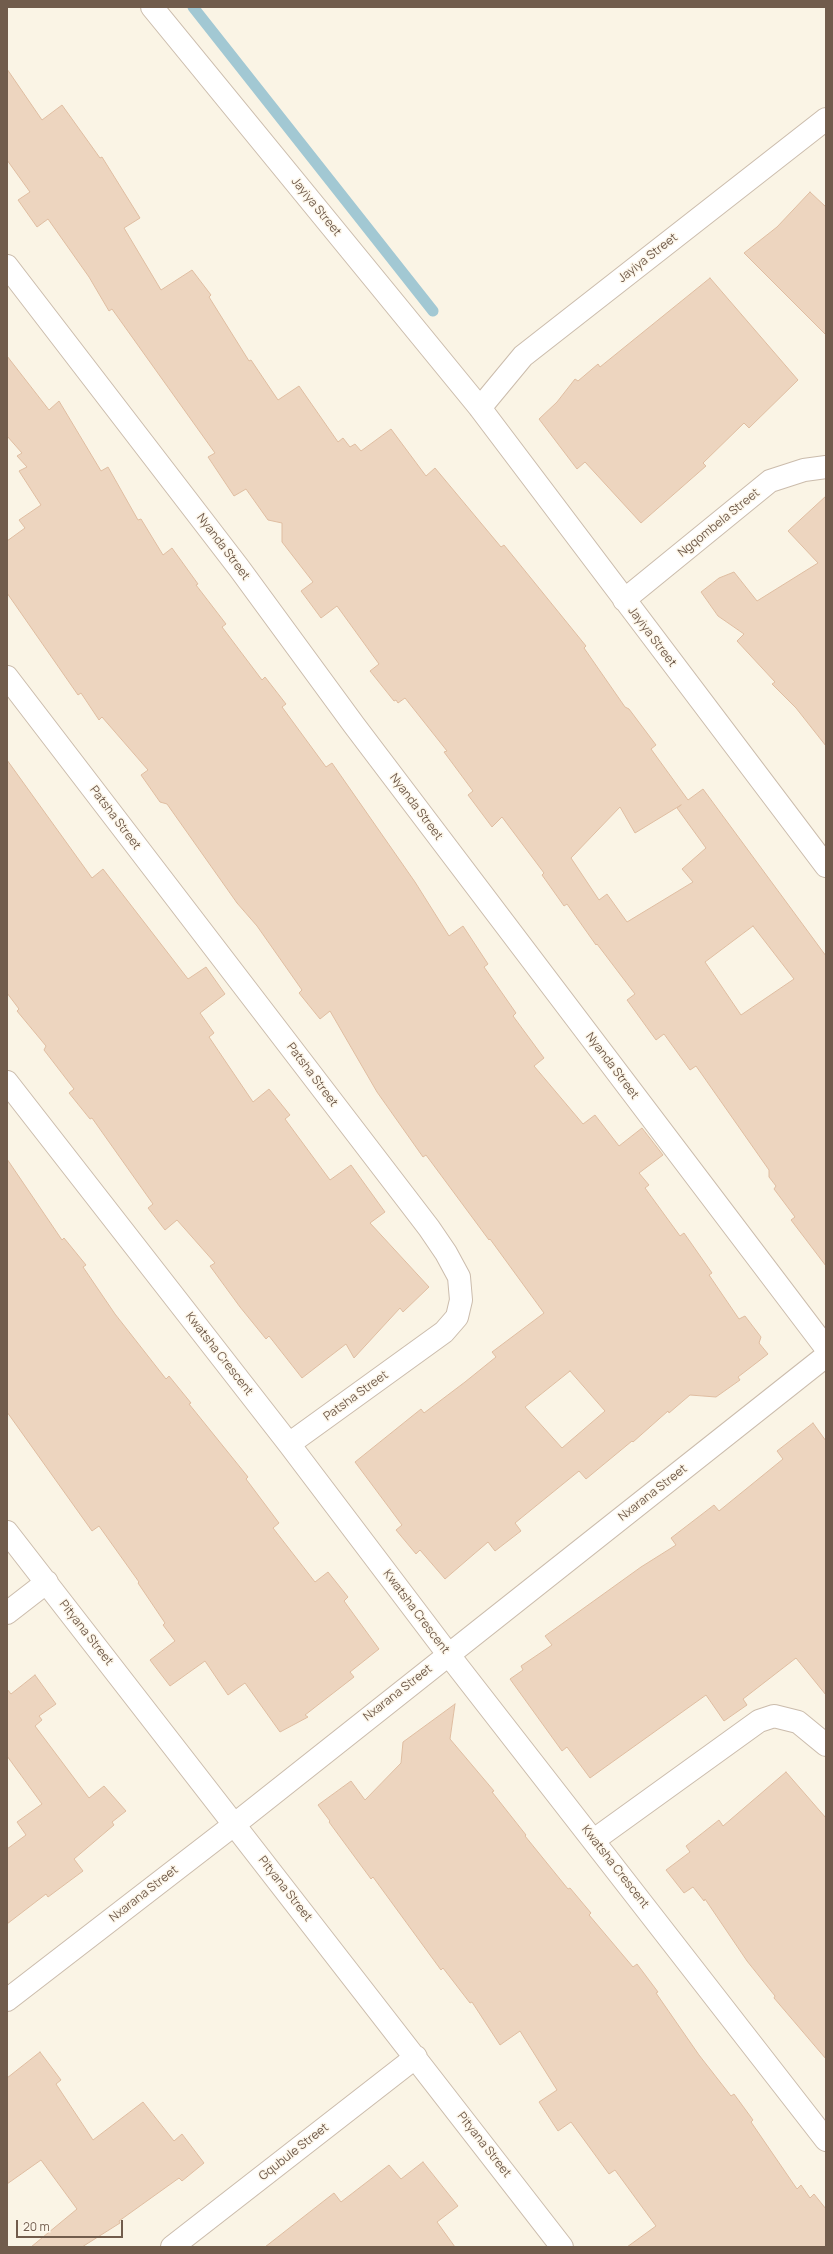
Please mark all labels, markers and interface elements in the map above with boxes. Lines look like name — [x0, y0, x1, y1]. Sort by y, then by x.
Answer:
street label: Jayiya Street — [288, 175, 344, 239]
street label: Jayiya Street — [615, 230, 681, 286]
street label: Ngqombela Street — [675, 486, 763, 560]
street label: Nyanda Street — [193, 511, 253, 583]
street label: Jayiya Street — [625, 604, 679, 670]
street label: Nyanda Street — [386, 771, 446, 843]
street label: Patsha Street — [86, 783, 144, 853]
street label: Nyanda Street — [582, 1030, 642, 1102]
street label: Patsha Street — [283, 1040, 341, 1110]
street label: Kwatsha Crescent — [182, 1310, 256, 1398]
street label: Patsha Street — [321, 1368, 391, 1424]
street label: Nxarana Street — [616, 1462, 690, 1524]
street label: Kwatsha Crescent — [380, 1567, 452, 1657]
street label: Pityana Street — [56, 1597, 116, 1669]
street label: Nxarana Street — [361, 1662, 435, 1724]
street label: Kwatsha Crescent — [578, 1823, 652, 1911]
street label: Pityana Street — [255, 1853, 315, 1925]
street label: Nxarana Street — [107, 1863, 181, 1925]
street label: Pityana Street — [454, 2109, 514, 2181]
street label: Gqubule Street — [256, 2120, 332, 2184]
scale bar — [18, 2212, 125, 2238]
text: 20 m — [23, 2218, 50, 2235]

